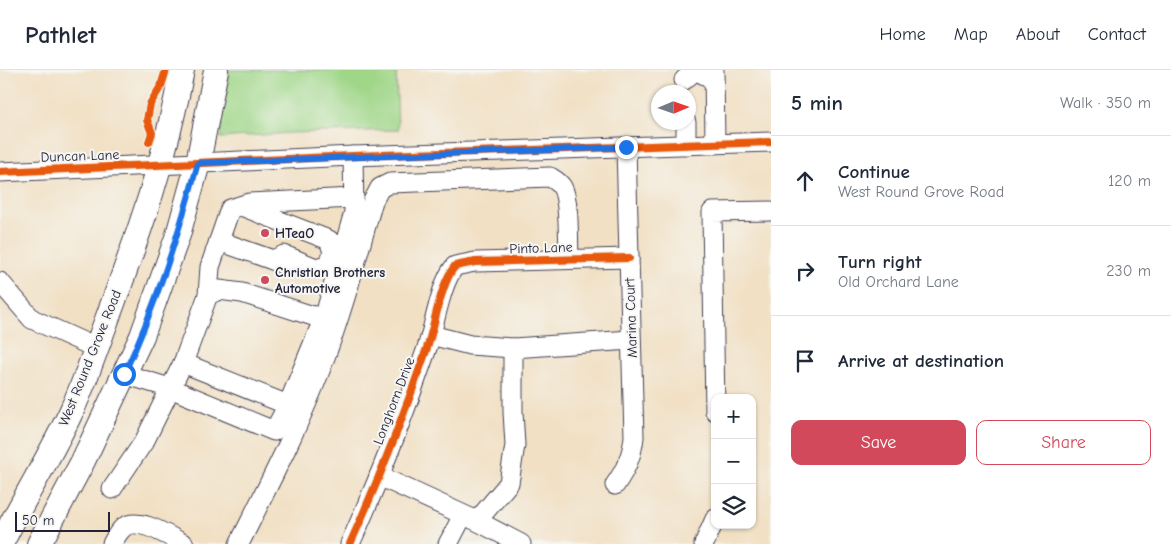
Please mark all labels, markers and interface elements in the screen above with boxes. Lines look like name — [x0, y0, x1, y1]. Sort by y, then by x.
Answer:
text: Pathlet — [25, 21, 96, 49]
text: Home — [879, 24, 926, 45]
text: Map — [954, 24, 988, 45]
text: About — [1016, 24, 1060, 45]
text: Contact — [1088, 24, 1146, 45]
north arrow — [651, 85, 696, 130]
text: 5 min — [791, 91, 843, 115]
text: Walk · 350 m — [1060, 94, 1151, 112]
route end — [615, 136, 638, 159]
street label: Duncan Lane — [40, 146, 120, 166]
text: Continue — [838, 161, 910, 183]
icon: ahead — [791, 167, 819, 195]
text: 120 m — [1108, 172, 1151, 190]
text: West Round Grove Road — [838, 183, 1004, 201]
place label: HTeaO — [275, 225, 314, 242]
marker: HTeaO — [259, 227, 271, 239]
street label: Pinto Lane — [509, 238, 573, 258]
text: Turn right — [838, 251, 922, 273]
icon: right — [791, 257, 819, 285]
text: 230 m — [1106, 262, 1151, 280]
place label: Christian Brothers Automotive — [275, 264, 385, 297]
text: Old Orchard Lane — [838, 273, 959, 291]
marker: Christian Brothers Automotive — [259, 274, 271, 286]
street label: Marina Court — [621, 277, 641, 358]
street label: West Round Grove Road — [55, 287, 125, 429]
icon: arrive — [791, 347, 819, 375]
text: Arrive at destination — [838, 350, 1004, 372]
street label: Longhorn Drive — [370, 355, 418, 447]
route start — [113, 363, 136, 386]
map controls — [711, 394, 756, 529]
button: + — [711, 394, 756, 439]
button: Save — [791, 420, 966, 465]
button: Share — [976, 420, 1151, 465]
button: − — [711, 439, 756, 484]
button: layers — [711, 484, 756, 529]
scale bar — [15, 509, 110, 532]
text: 50 m — [22, 512, 54, 529]

